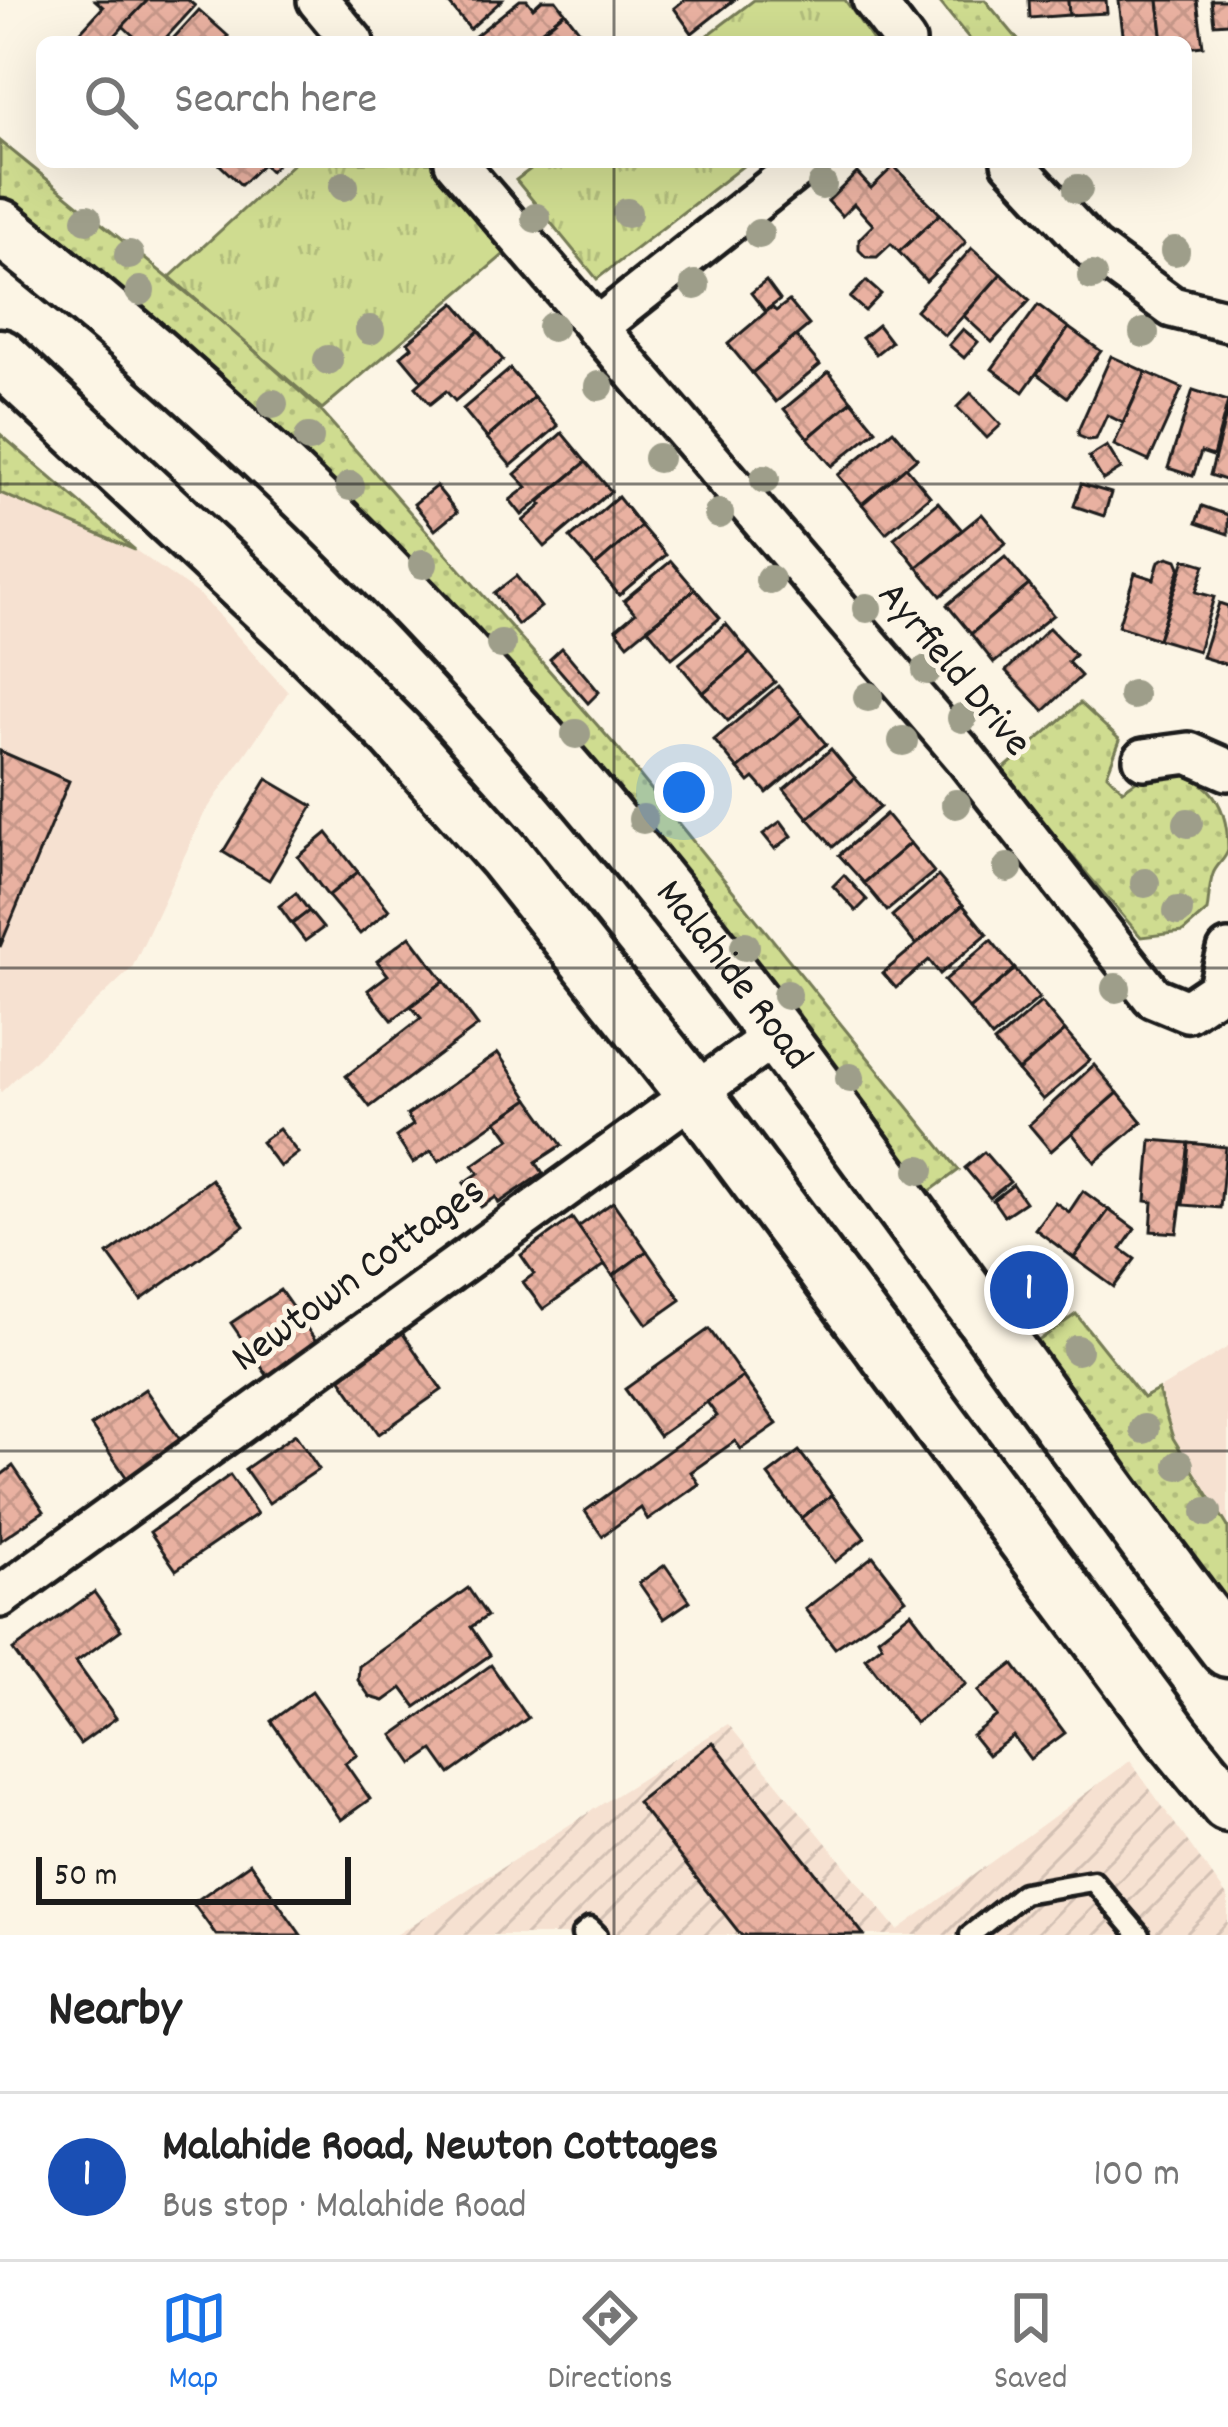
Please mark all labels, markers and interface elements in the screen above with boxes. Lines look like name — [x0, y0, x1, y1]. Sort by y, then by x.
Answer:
search box — [36, 36, 1192, 168]
icon: search — [78, 69, 144, 135]
text: Search here — [174, 70, 377, 134]
street label: Ayrfield Drive — [860, 570, 1044, 772]
your location — [654, 762, 714, 822]
street label: Malahide Road — [638, 868, 824, 1085]
street label: Newtown Cottages — [221, 1164, 499, 1390]
pin: 1 — [990, 1245, 1068, 1335]
scale bar — [36, 1851, 351, 1904]
text: 50 m — [54, 1854, 118, 1901]
text: Nearby — [48, 1977, 181, 2049]
text: Malahide Road, Newton Cottages — [162, 2117, 718, 2181]
text: 1 — [83, 2149, 91, 2204]
text: 100 m — [1093, 2149, 1180, 2204]
text: Bus stop · Malahide Road — [162, 2181, 527, 2236]
tab: Map — [161, 2285, 227, 2404]
tab: Directions — [548, 2285, 673, 2404]
tab: Saved — [994, 2285, 1067, 2404]

